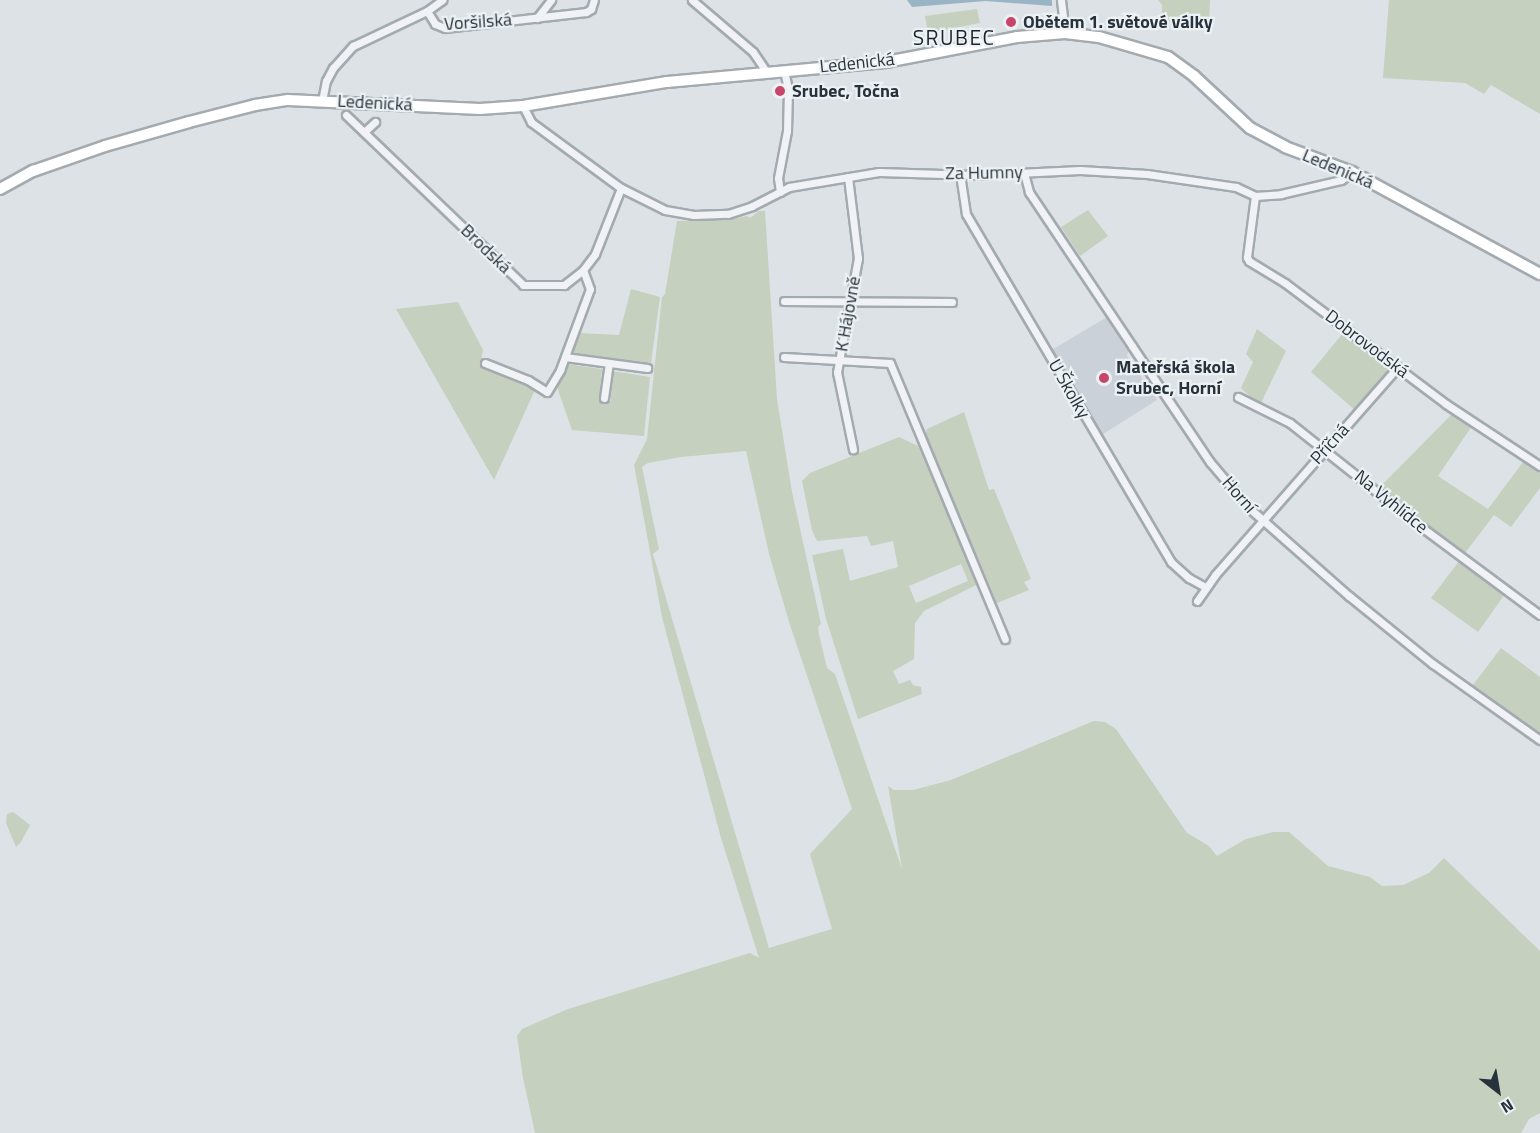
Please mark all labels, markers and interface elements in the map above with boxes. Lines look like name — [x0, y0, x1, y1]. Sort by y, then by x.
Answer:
street label: Voršilská — [443, 9, 513, 35]
place label: Obětem 1. světové války — [1023, 11, 1213, 33]
marker: Obětem 1. světové války — [1004, 15, 1018, 29]
district label: SRUBEC — [913, 24, 995, 50]
street label: Ledenická — [818, 48, 896, 78]
place label: Srubec, Točna — [792, 80, 899, 102]
marker: Srubec, Točna — [773, 84, 787, 98]
street label: Ledenická — [337, 90, 413, 116]
street label: Ledenická — [1299, 144, 1377, 194]
street label: Za Humny — [945, 162, 1023, 184]
street label: Brodská — [456, 220, 516, 278]
street label: K Hájovně — [831, 275, 865, 353]
street label: Dobrovodská — [1321, 305, 1413, 383]
street label: U Školky — [1043, 356, 1095, 422]
place label: Mateřská škola Srubec, Horní — [1116, 357, 1235, 400]
marker: Mateřská škola Srubec, Horní — [1097, 371, 1111, 385]
street label: Příčná — [1306, 419, 1354, 469]
street label: Na Vyhlídce — [1350, 466, 1432, 538]
street label: Horní — [1217, 472, 1261, 518]
north arrow — [1468, 1061, 1528, 1121]
text: N — [1496, 1093, 1518, 1120]

